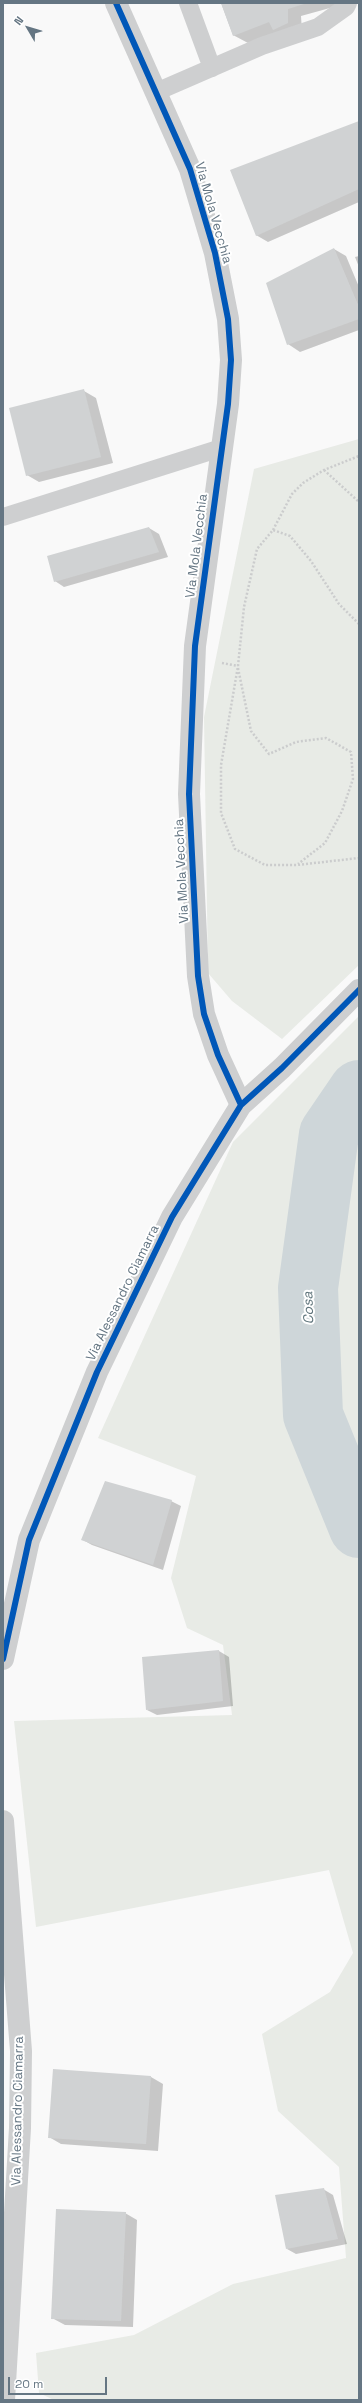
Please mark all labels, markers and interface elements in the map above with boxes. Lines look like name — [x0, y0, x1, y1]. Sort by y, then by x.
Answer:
north arrow — [8, 8, 48, 48]
text: N — [11, 13, 26, 28]
street label: Via Mola Vecchia — [191, 160, 235, 266]
street label: Via Mola Vecchia — [183, 493, 211, 599]
street label: Via Mola Vecchia — [171, 818, 193, 924]
street label: Via Alessandro Ciamarra — [83, 1222, 163, 1364]
water label: Cosa — [300, 1291, 318, 1325]
street label: Via Alessandro Ciamarra — [9, 2036, 27, 2186]
scale bar — [10, 2369, 109, 2395]
text: 20 m — [15, 2376, 43, 2392]

